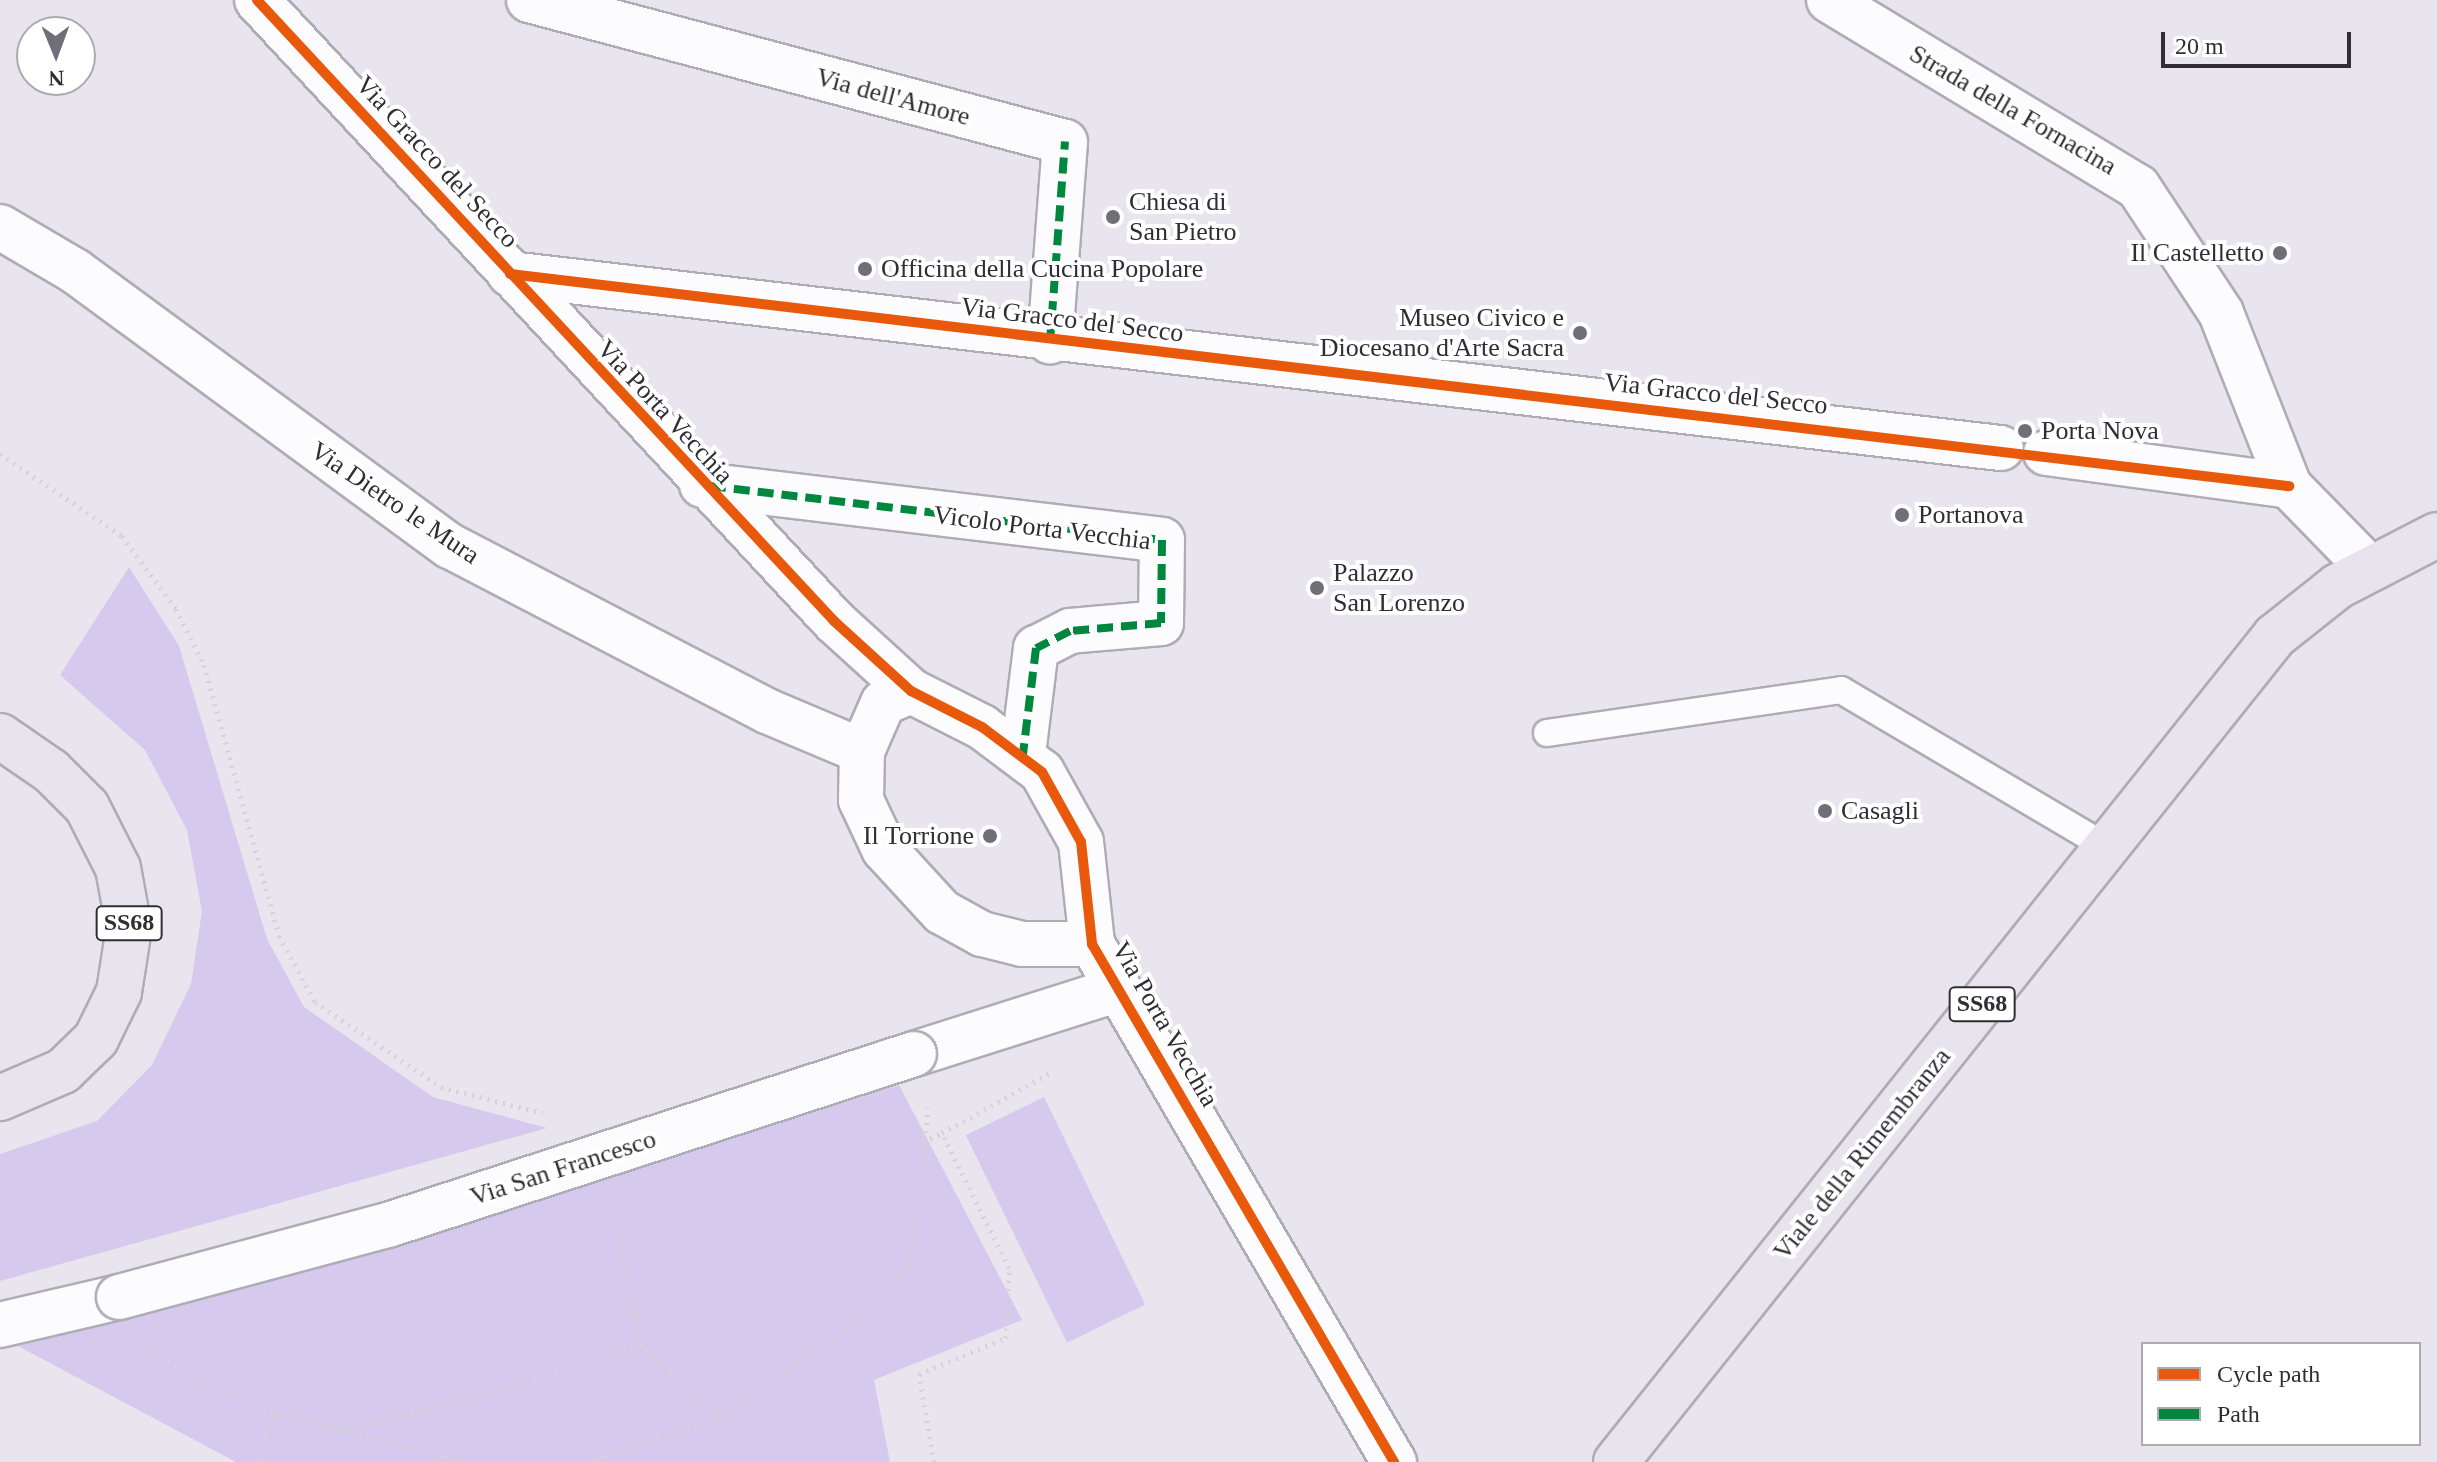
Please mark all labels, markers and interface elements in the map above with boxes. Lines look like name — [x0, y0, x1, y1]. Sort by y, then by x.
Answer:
north arrow — [16, 16, 96, 96]
scale bar — [2165, 16, 2355, 66]
text: 20 m — [2175, 33, 2224, 59]
street label: Strada della Fornacina — [1904, 38, 2122, 182]
street label: Via dell'Amore — [812, 61, 974, 133]
text: N — [48, 66, 65, 91]
street label: Via Gracco del Secco — [349, 69, 525, 255]
place label: Chiesa di San Pietro — [1129, 186, 1237, 248]
marker: Chiesa di San Pietro — [1104, 208, 1122, 226]
place label: Il Castelletto — [2130, 237, 2264, 269]
marker: Il Castelletto — [2271, 244, 2289, 262]
place label: Officina della Cucina Popolare — [881, 253, 1203, 285]
marker: Officina della Cucina Popolare — [856, 260, 874, 278]
street label: Via Gracco del Secco — [959, 291, 1185, 349]
place label: Museo Civico e Diocesano d'Arte Sacra — [1320, 302, 1564, 364]
marker: Museo Civico e Diocesano d'Arte Sacra — [1571, 324, 1589, 342]
street label: Via Porta Vecchia — [590, 333, 740, 491]
street label: Via Gracco del Secco — [1603, 367, 1829, 421]
place label: Porta Nova — [2041, 415, 2159, 447]
marker: Porta Nova — [2016, 422, 2034, 440]
street label: Via Dietro le Mura — [305, 435, 485, 571]
street label: Vicolo Porta Vecchia — [931, 499, 1153, 557]
place label: Portanova — [1918, 499, 2023, 531]
marker: Portanova — [1893, 506, 1911, 524]
place label: Palazzo San Lorenzo — [1333, 557, 1465, 618]
marker: Palazzo San Lorenzo — [1308, 579, 1326, 597]
place label: Casagli — [1841, 795, 1919, 827]
marker: Casagli — [1816, 802, 1834, 820]
place label: Il Torrione — [862, 820, 974, 852]
marker: Il Torrione — [981, 827, 999, 845]
road number: SS68 — [95, 903, 163, 943]
street label: Via Porta Vecchia — [1105, 936, 1225, 1112]
road number: SS68 — [1948, 984, 2016, 1024]
street label: Viale della Rimembranza — [1767, 1042, 1957, 1266]
street label: Via San Francesco — [466, 1123, 660, 1213]
legend — [2141, 1342, 2421, 1446]
text: Cycle path — [2217, 1361, 2320, 1387]
text: Path — [2217, 1401, 2260, 1427]

